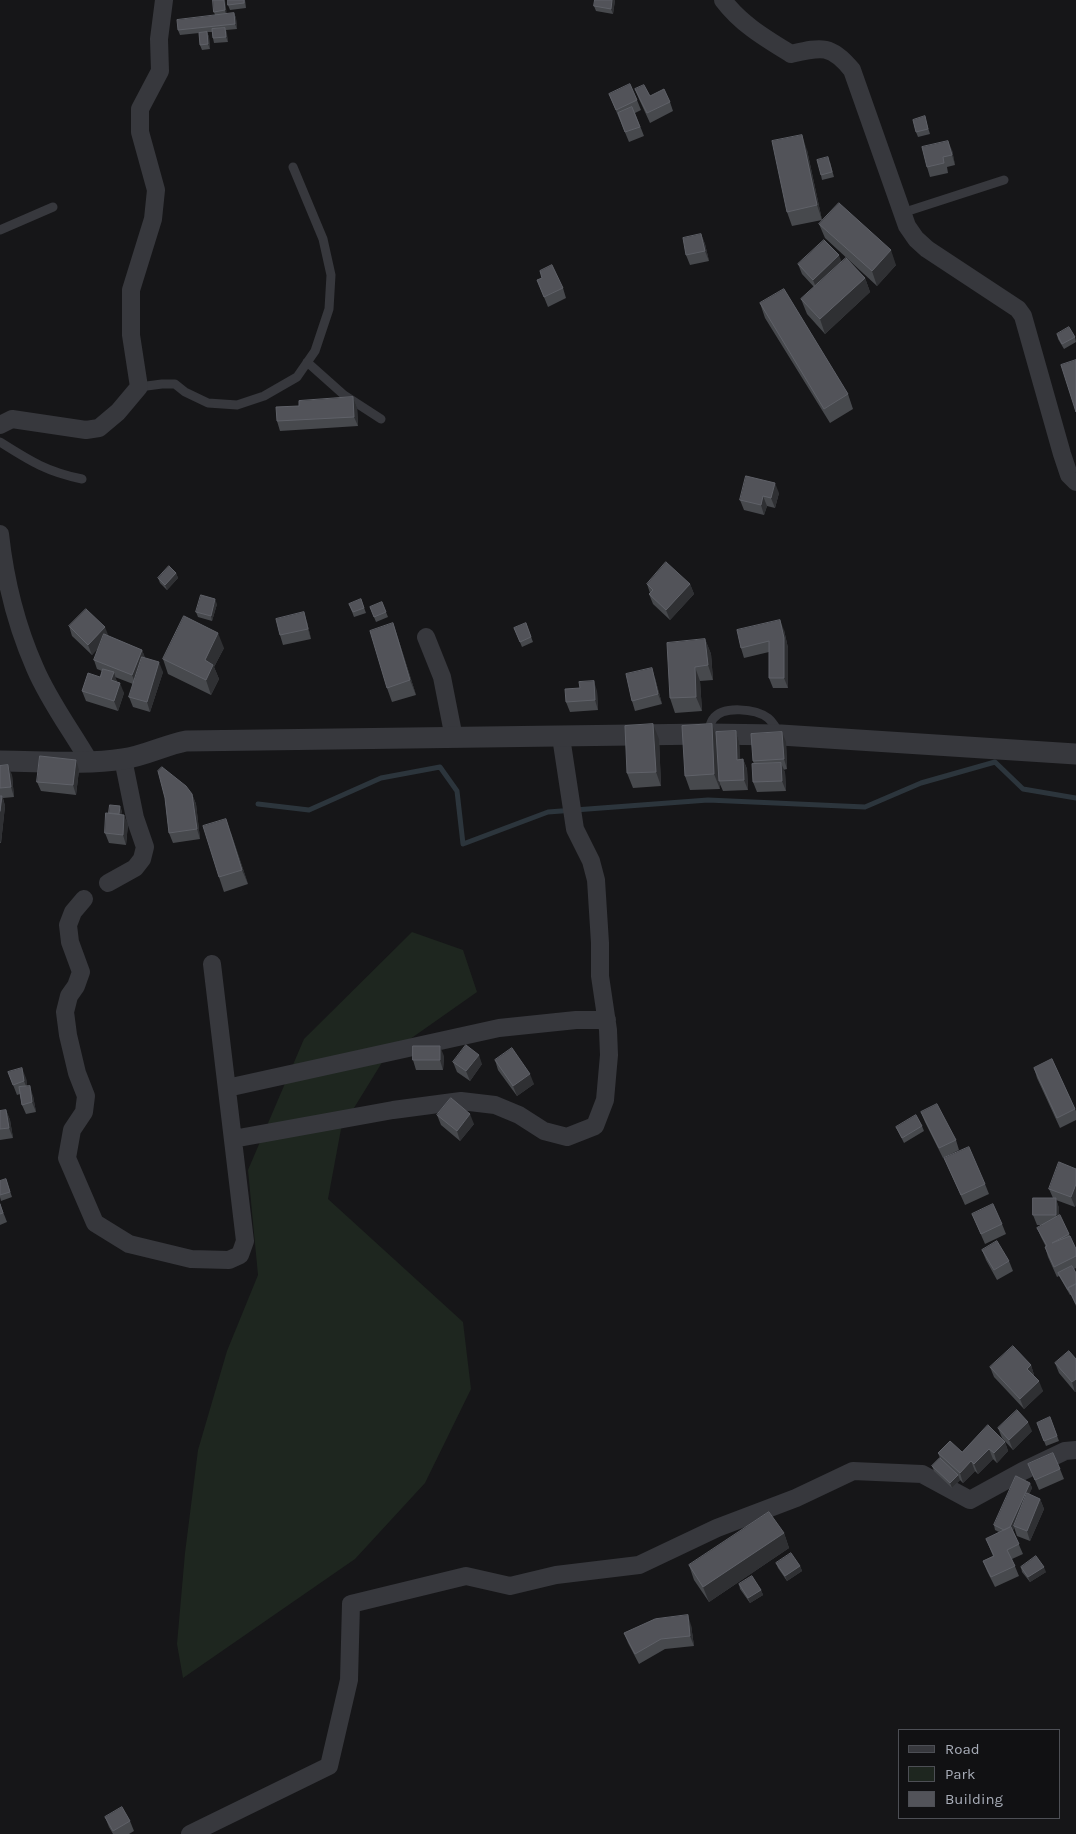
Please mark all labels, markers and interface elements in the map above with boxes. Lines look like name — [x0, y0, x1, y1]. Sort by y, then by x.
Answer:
legend — [898, 1729, 1061, 1819]
text: Road — [945, 1740, 980, 1758]
text: Park — [945, 1765, 975, 1783]
text: Building — [945, 1790, 1003, 1808]

